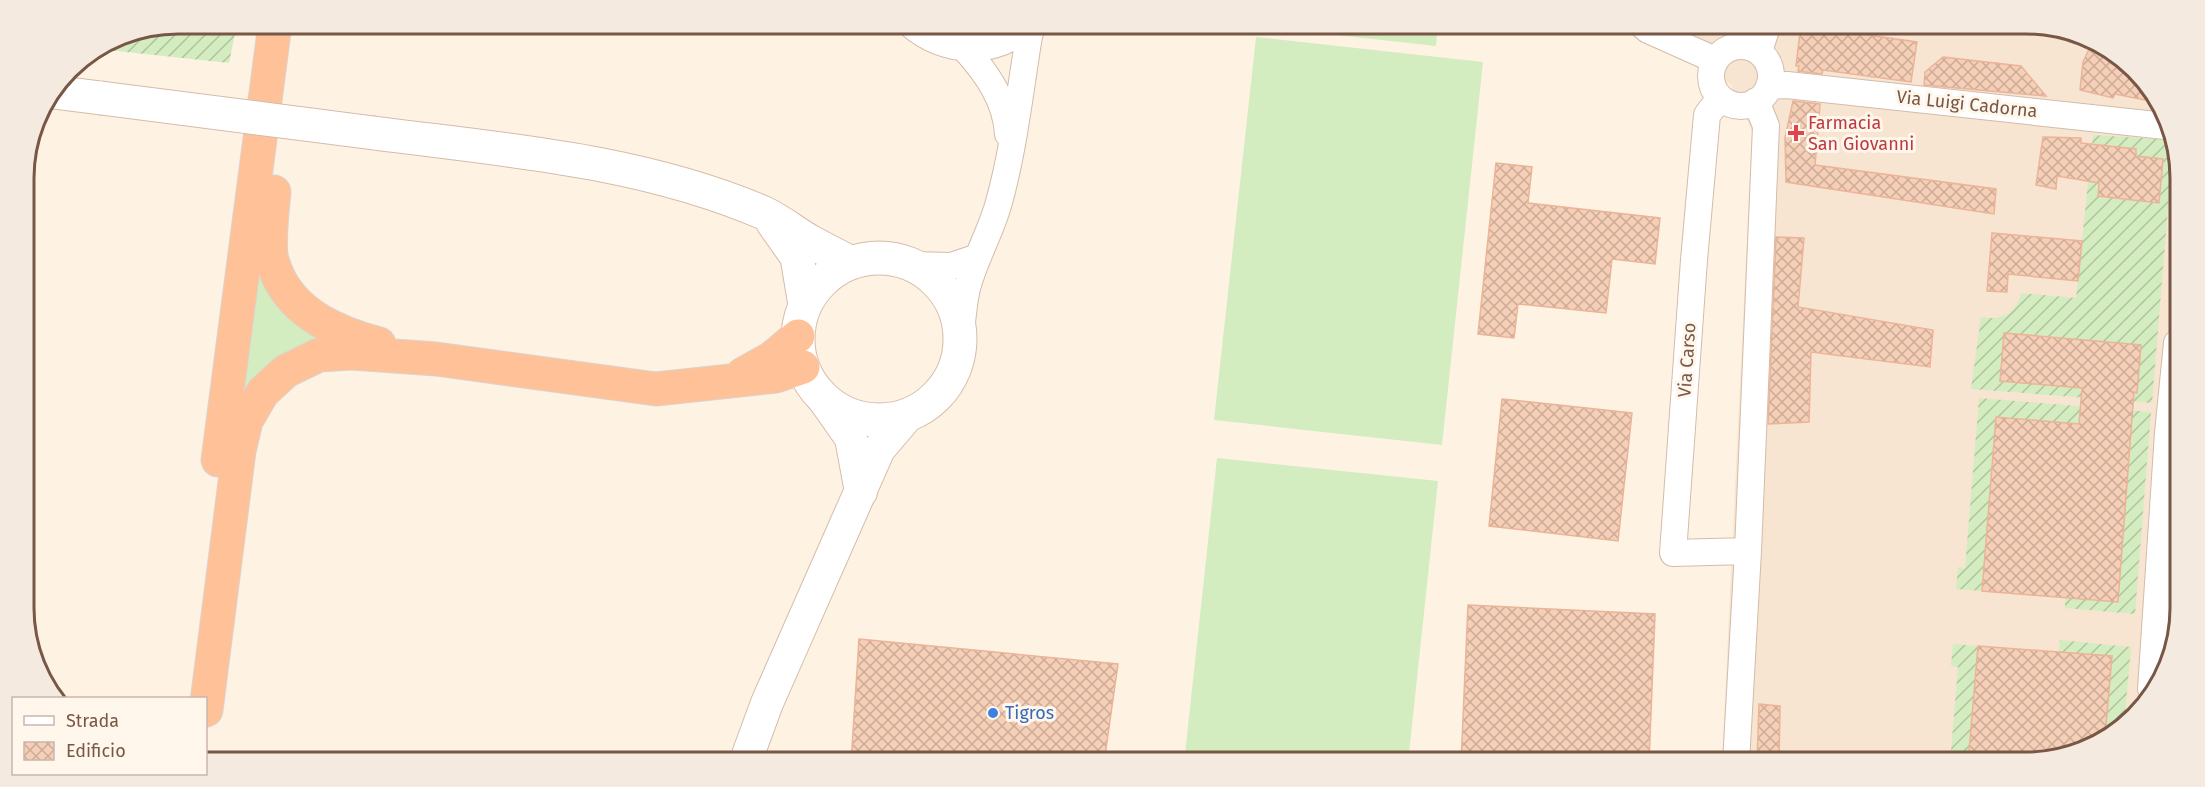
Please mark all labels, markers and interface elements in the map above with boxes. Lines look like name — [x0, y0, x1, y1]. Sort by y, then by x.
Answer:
street label: Via Luigi Cadorna — [1896, 86, 2038, 122]
place label: Farmacia San Giovanni — [1808, 112, 1914, 155]
marker: Farmacia San Giovanni — [1789, 126, 1803, 140]
street label: Via Carso — [1673, 322, 1701, 398]
legend — [12, 697, 207, 775]
place label: Tigros — [1005, 702, 1054, 724]
marker: Tigros — [986, 706, 1000, 720]
text: Strada — [66, 710, 119, 732]
text: Edificio — [66, 740, 126, 762]

